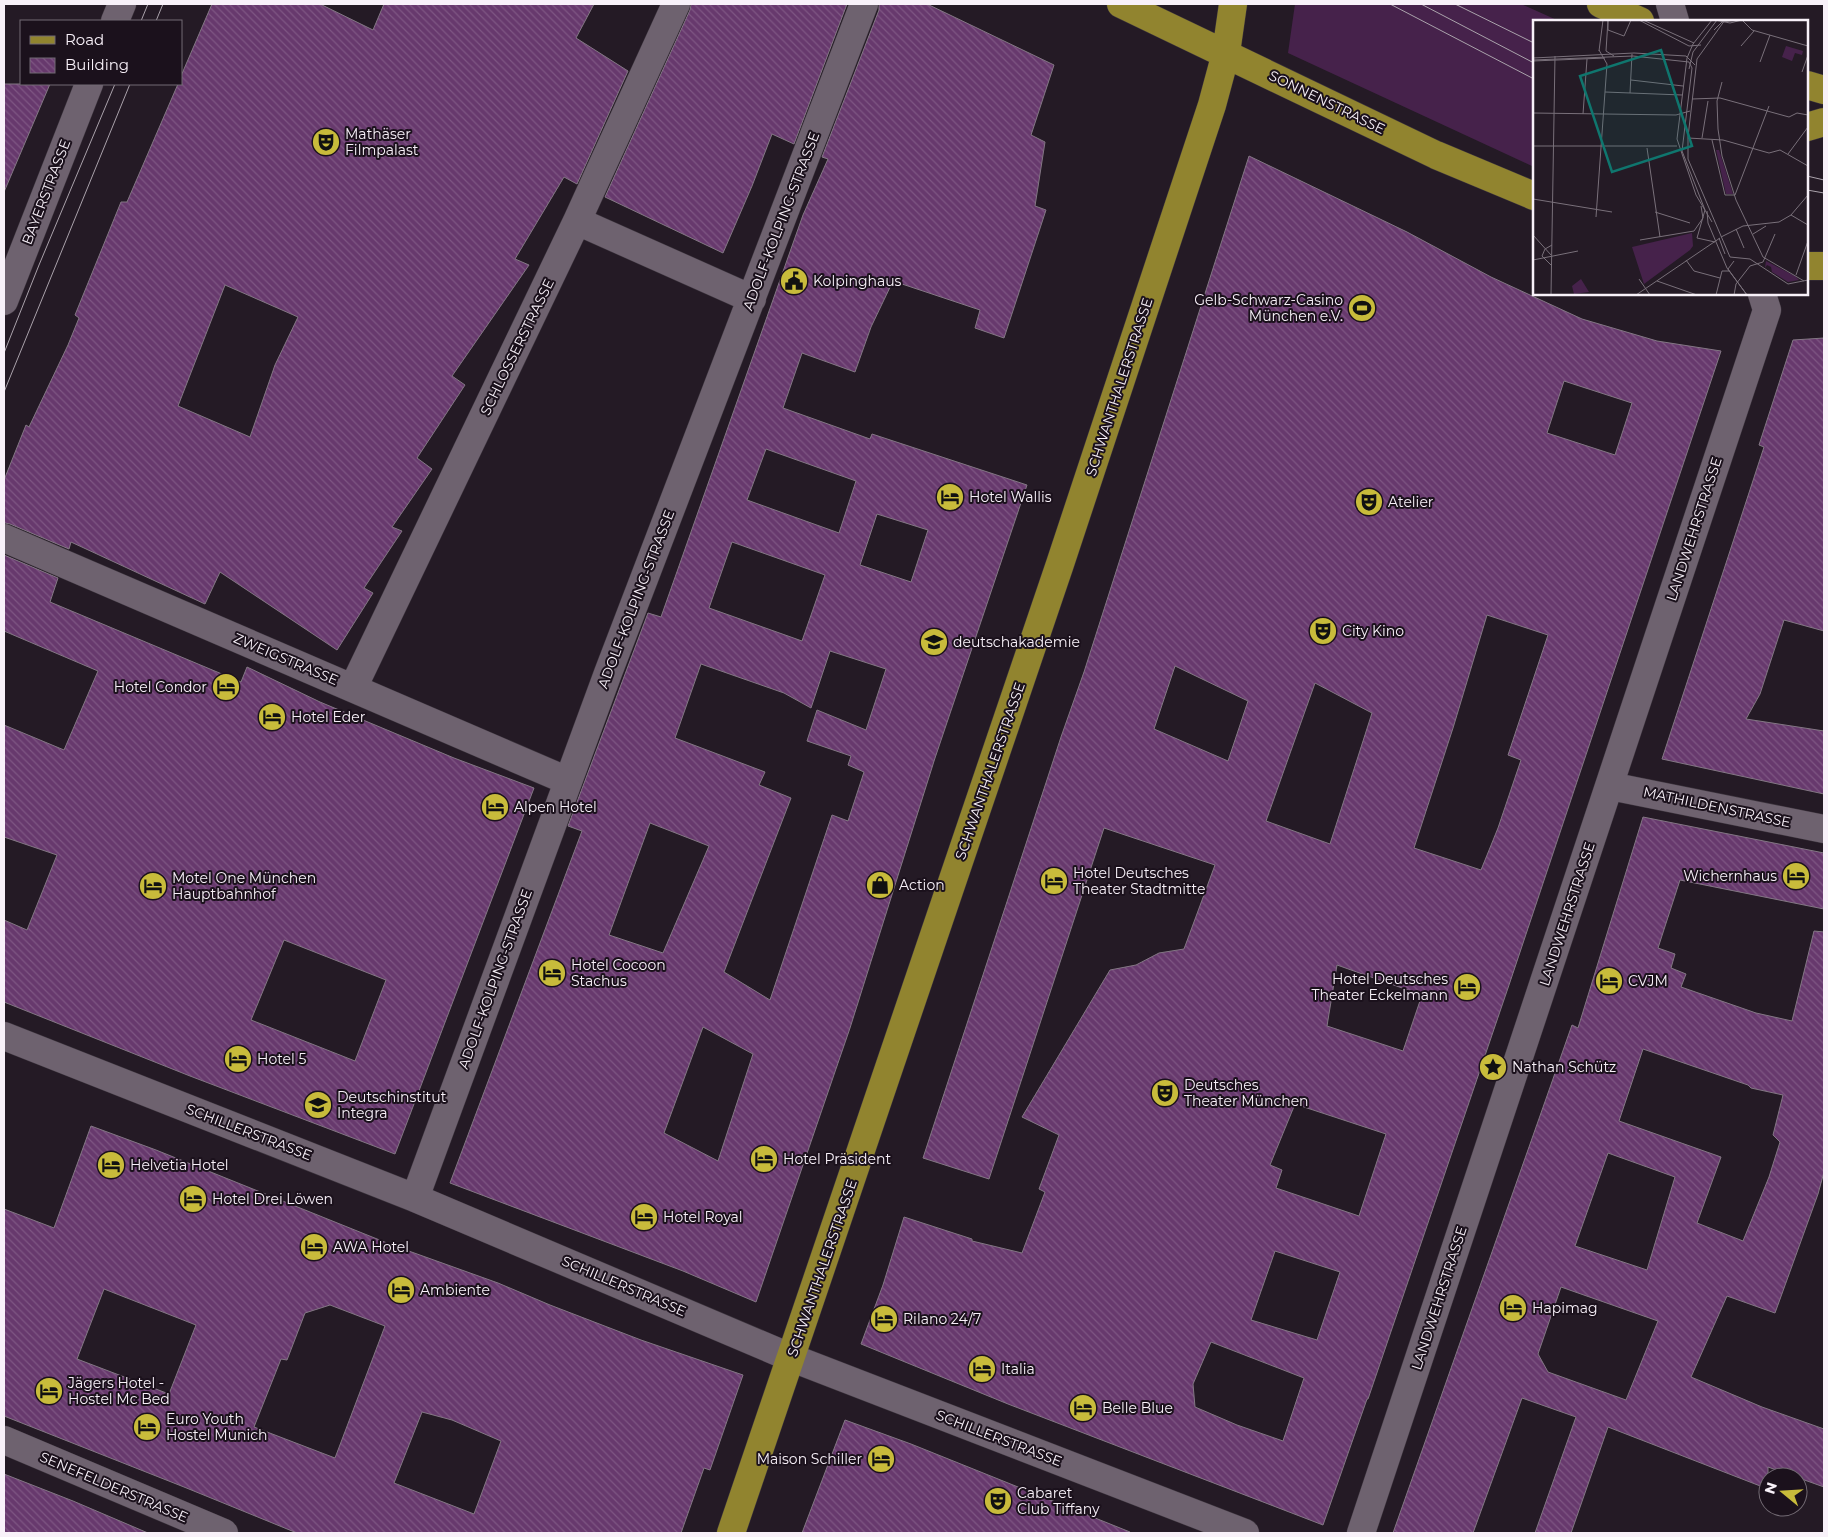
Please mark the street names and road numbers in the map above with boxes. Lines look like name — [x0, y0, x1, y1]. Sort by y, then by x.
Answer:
street label: SONNENSTRASSE — [1266, 66, 1388, 138]
street label: ADOLF-KOLPING-STRASSE — [739, 129, 823, 313]
street label: BAYERSTRASSE — [18, 137, 74, 247]
street label: SCHLOSSERSTRASSE — [476, 276, 558, 418]
street label: SCHWANTHALERSTRASSE — [1082, 295, 1156, 479]
street label: LANDWEHRSTRASSE — [1662, 455, 1726, 603]
street label: ADOLF-KOLPING-STRASSE — [594, 507, 678, 691]
street label: ZWEIGSTRASSE — [231, 629, 341, 689]
street label: SCHWANTHALERSTRASSE — [951, 680, 1029, 862]
street label: MATHILDENSTRASSE — [1642, 783, 1792, 831]
street label: LANDWEHRSTRASSE — [1535, 840, 1599, 988]
street label: ADOLF-KOLPING-STRASSE — [454, 887, 536, 1071]
street label: SCHILLERSTRASSE — [184, 1100, 314, 1164]
street label: SCHWANTHALERSTRASSE — [783, 1177, 861, 1359]
street label: LANDWEHRSTRASSE — [1407, 1224, 1471, 1372]
street label: SCHILLERSTRASSE — [559, 1252, 689, 1320]
street label: SCHILLERSTRASSE — [934, 1406, 1064, 1470]
street label: SENEFELDERSTRASSE — [37, 1448, 191, 1526]

